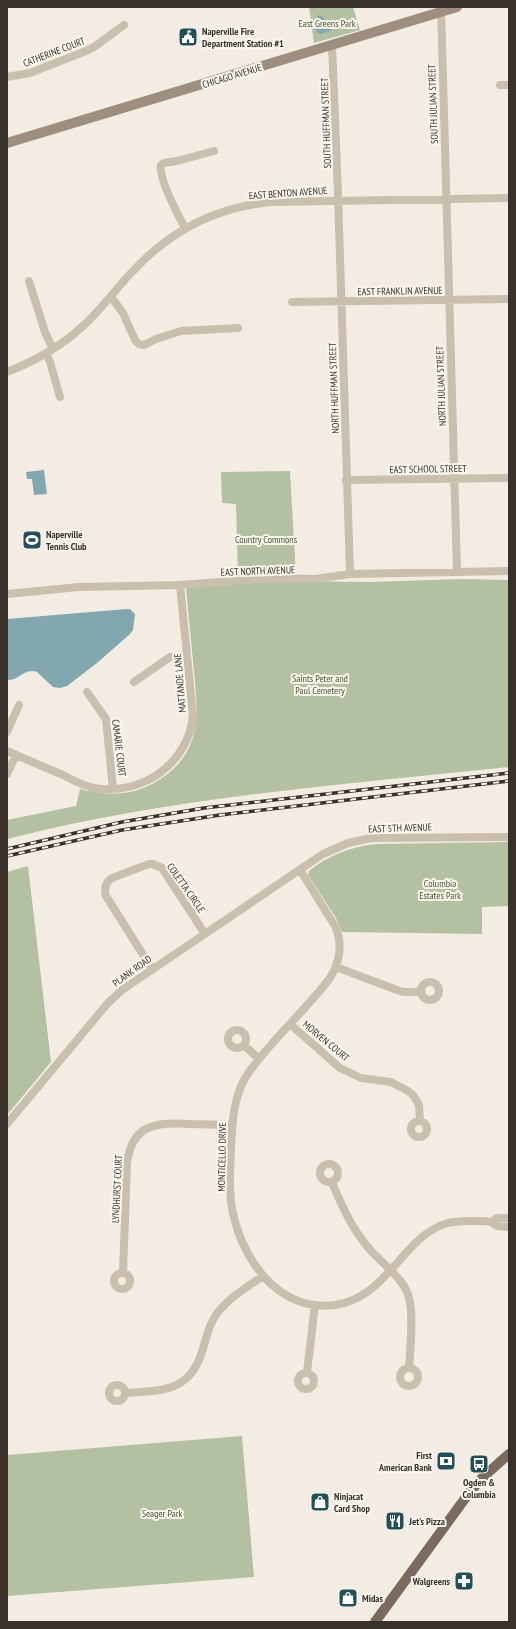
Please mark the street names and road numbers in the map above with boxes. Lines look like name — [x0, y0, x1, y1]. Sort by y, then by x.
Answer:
street label: CATHERINE COURT — [21, 34, 87, 70]
street label: CHICAGO AVENUE — [201, 61, 263, 91]
street label: SOUTH JULIAN STREET — [425, 63, 441, 144]
street label: SOUTH HUFFMAN STREET — [318, 77, 334, 169]
street label: EAST BENTON AVENUE — [248, 184, 328, 202]
street label: EAST FRANKLIN AVENUE — [357, 284, 443, 298]
street label: NORTH HUFFMAN STREET — [326, 342, 342, 434]
street label: NORTH JULIAN STREET — [433, 345, 449, 426]
street label: EAST SCHOOL STREET — [389, 462, 467, 476]
street label: EAST NORTH AVENUE — [220, 563, 296, 579]
street label: MATTANDE LANE — [171, 653, 189, 713]
street label: CAMARIE COURT — [109, 719, 129, 778]
street label: EAST 5TH AVENUE — [368, 820, 432, 836]
street label: COLETTA CIRCLE — [164, 861, 208, 915]
street label: PLANK ROAD — [110, 952, 154, 990]
street label: MORVEN COURT — [300, 1018, 352, 1064]
street label: MONTICELLO DRIVE — [215, 1122, 229, 1192]
street label: LYNDHURST COURT — [109, 1154, 125, 1223]

